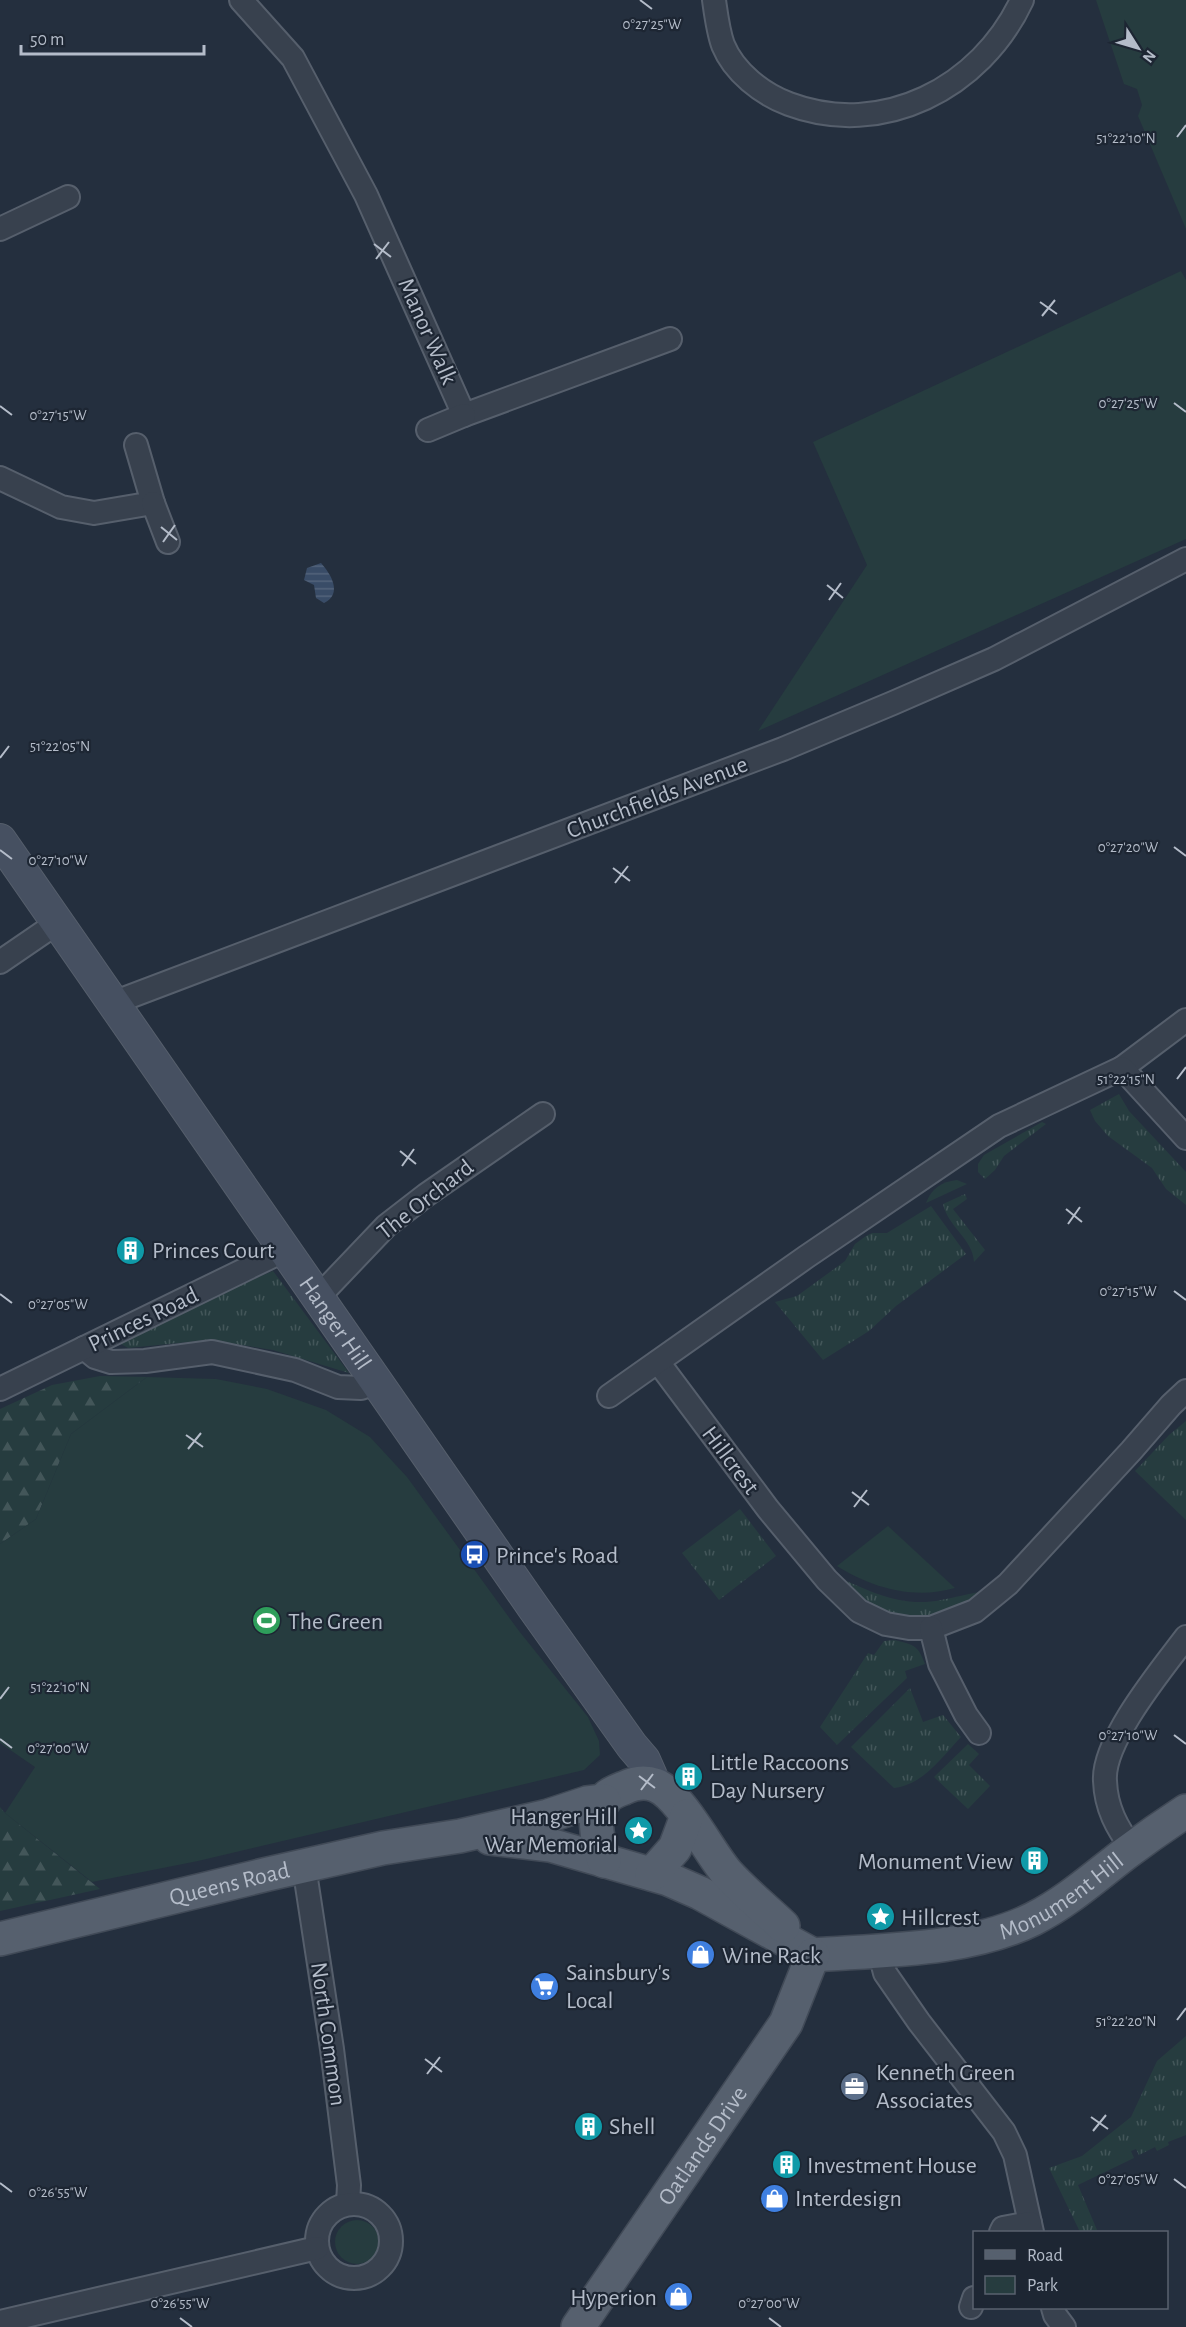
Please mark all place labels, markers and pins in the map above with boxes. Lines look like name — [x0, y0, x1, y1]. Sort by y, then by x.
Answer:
building icon: Princes Court — [115, 1234, 147, 1266]
place label: Princes Court — [152, 1239, 275, 1263]
bus stop icon: Prince's Road — [459, 1539, 491, 1571]
place label: Prince's Road — [496, 1544, 618, 1568]
sports icon: The Green — [251, 1605, 283, 1637]
place label: The Green — [288, 1610, 383, 1634]
place label: Little Raccoons Day Nursery — [710, 1751, 849, 1803]
building icon: Little Raccoons Day Nursery — [673, 1760, 705, 1792]
place label: Hanger Hill War Memorial — [484, 1805, 618, 1857]
place icon: Hanger Hill War Memorial — [623, 1814, 655, 1846]
building icon: Monument View — [1018, 1845, 1050, 1877]
place label: Monument View — [858, 1850, 1013, 1874]
place icon: Hillcrest — [864, 1901, 896, 1933]
place label: Hillcrest — [901, 1906, 980, 1930]
shop icon: Wine Rack — [685, 1939, 717, 1971]
place label: Wine Rack — [722, 1944, 821, 1968]
place label: Sainsbury's Local — [566, 1961, 671, 2013]
supermarket icon: Sainsbury's Local — [529, 1970, 561, 2002]
place label: Kenneth Green Associates — [876, 2061, 1016, 2113]
office icon: Kenneth Green Associates — [839, 2070, 871, 2102]
building icon: Shell — [572, 2110, 604, 2142]
place label: Shell — [609, 2115, 656, 2139]
building icon: Investment House — [770, 2149, 802, 2181]
place label: Investment House — [807, 2154, 977, 2178]
shop icon: Interdesign — [758, 2182, 790, 2214]
place label: Interdesign — [795, 2187, 902, 2211]
shop icon: Hyperion — [662, 2281, 694, 2313]
place label: Hyperion — [570, 2286, 657, 2310]

